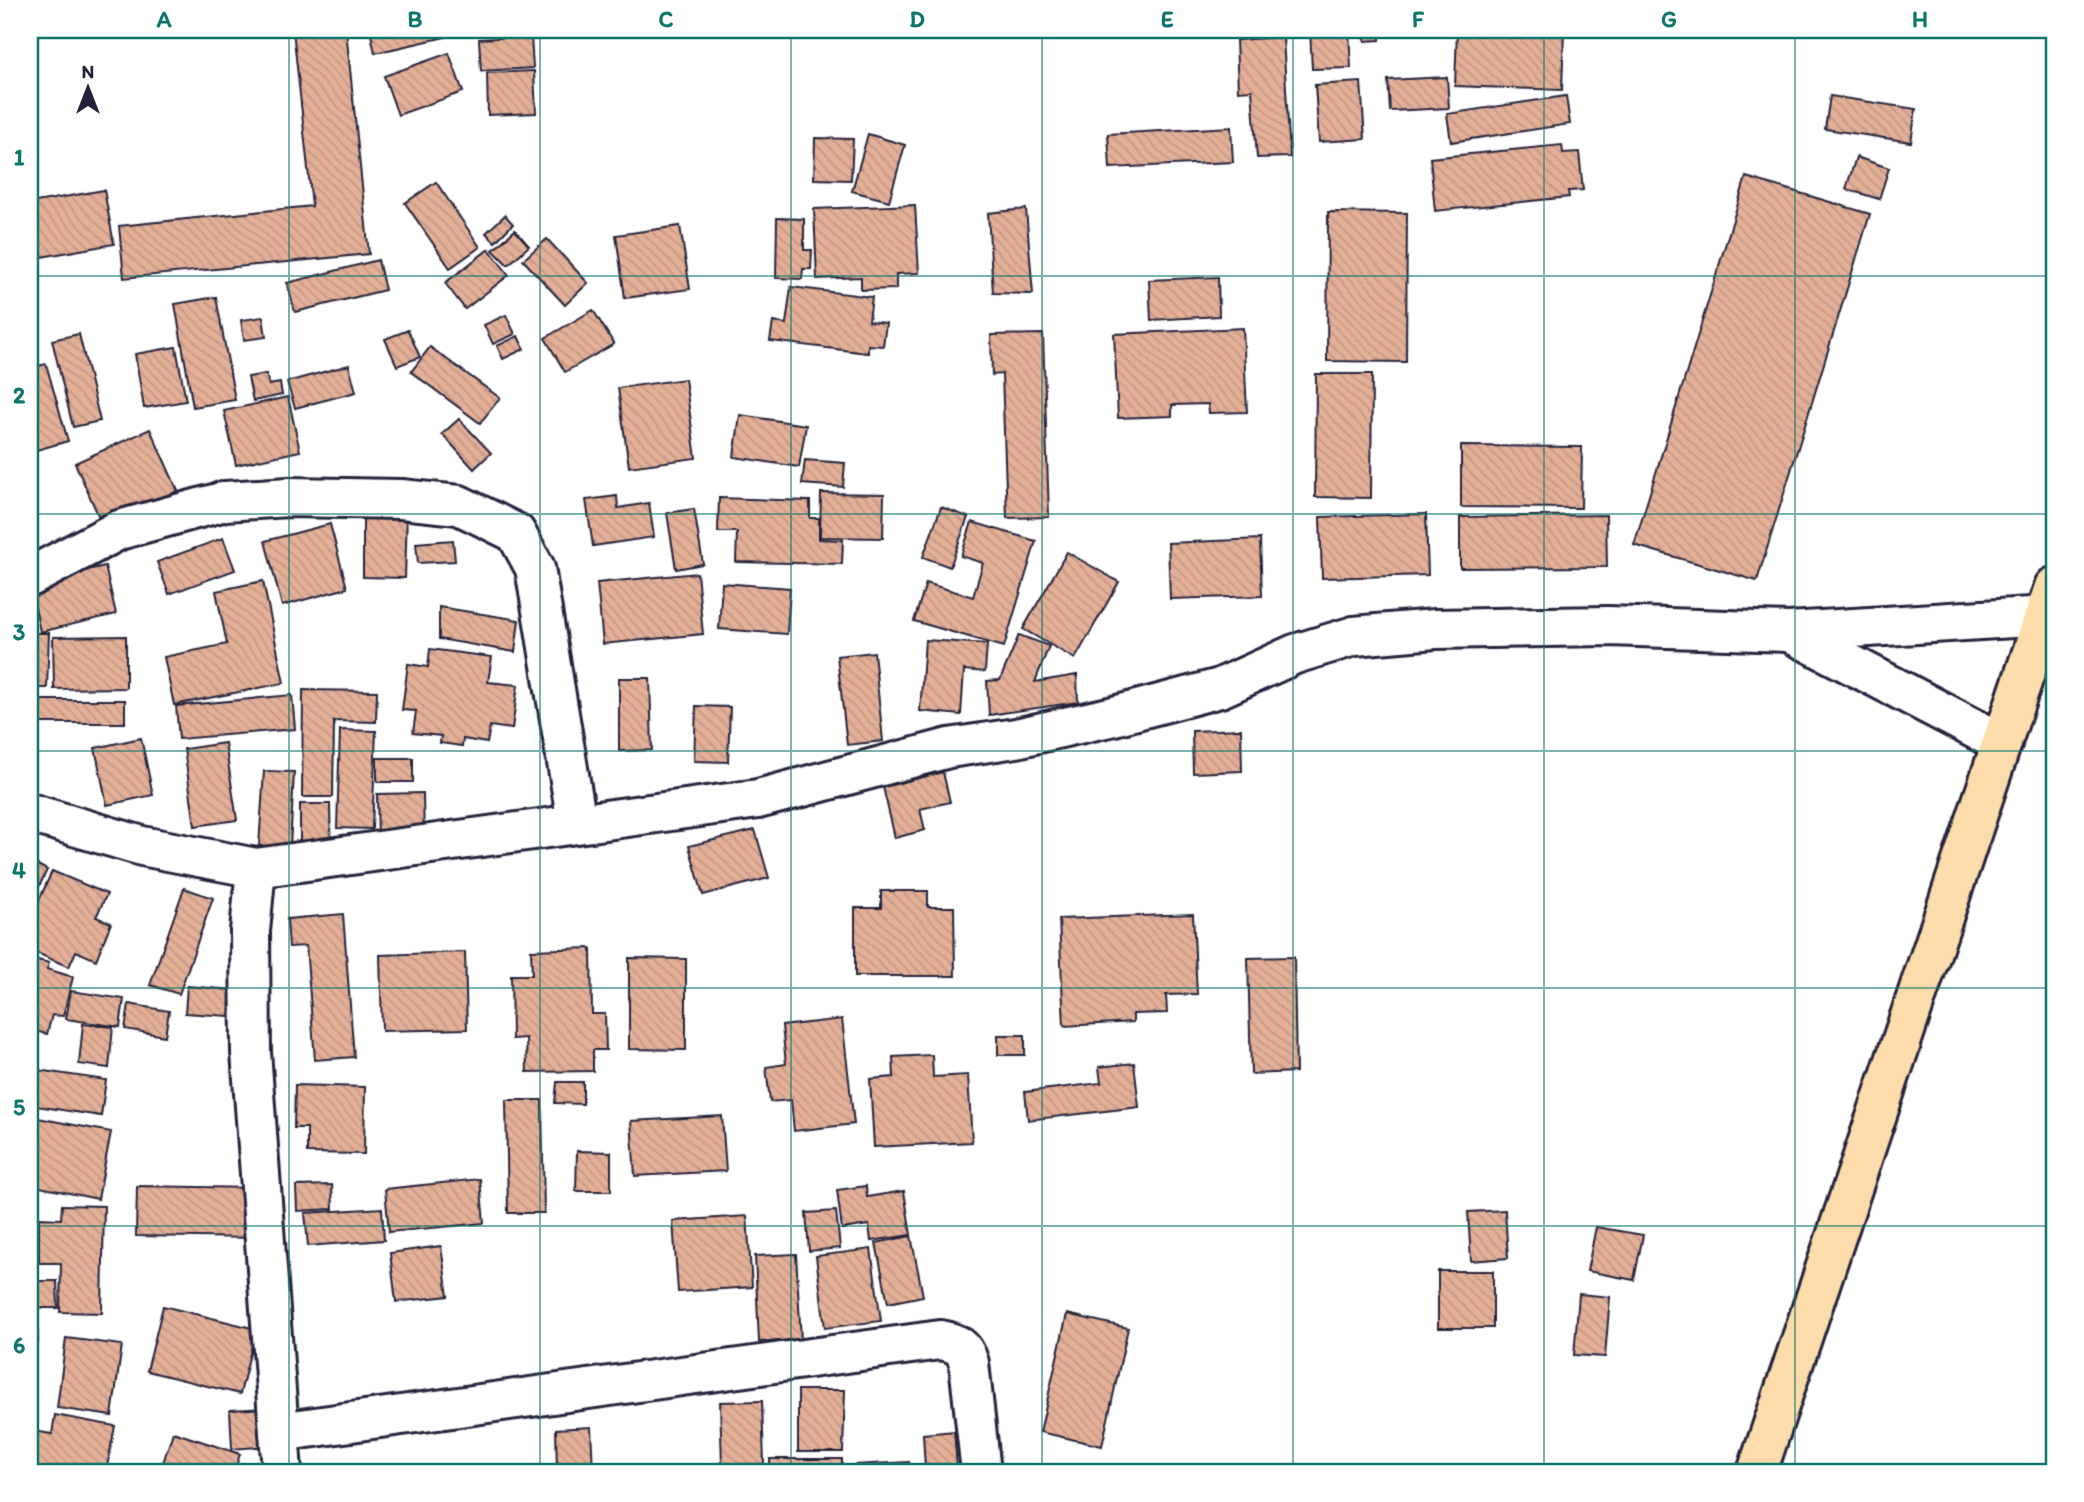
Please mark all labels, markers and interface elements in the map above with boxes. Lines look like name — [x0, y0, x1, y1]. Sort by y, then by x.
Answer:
text: A — [156, 5, 172, 33]
text: B — [408, 5, 423, 33]
text: C — [659, 5, 674, 33]
text: D — [909, 5, 925, 33]
text: E — [1161, 5, 1174, 33]
text: F — [1412, 5, 1425, 33]
text: G — [1661, 5, 1677, 33]
text: H — [1912, 5, 1928, 33]
north arrow — [52, 52, 122, 122]
text: N — [82, 60, 94, 83]
text: 1 — [14, 143, 25, 171]
text: 2 — [13, 381, 26, 409]
text: 3 — [13, 618, 26, 646]
text: 4 — [12, 856, 26, 884]
text: 5 — [13, 1093, 25, 1121]
text: 6 — [13, 1331, 25, 1359]

